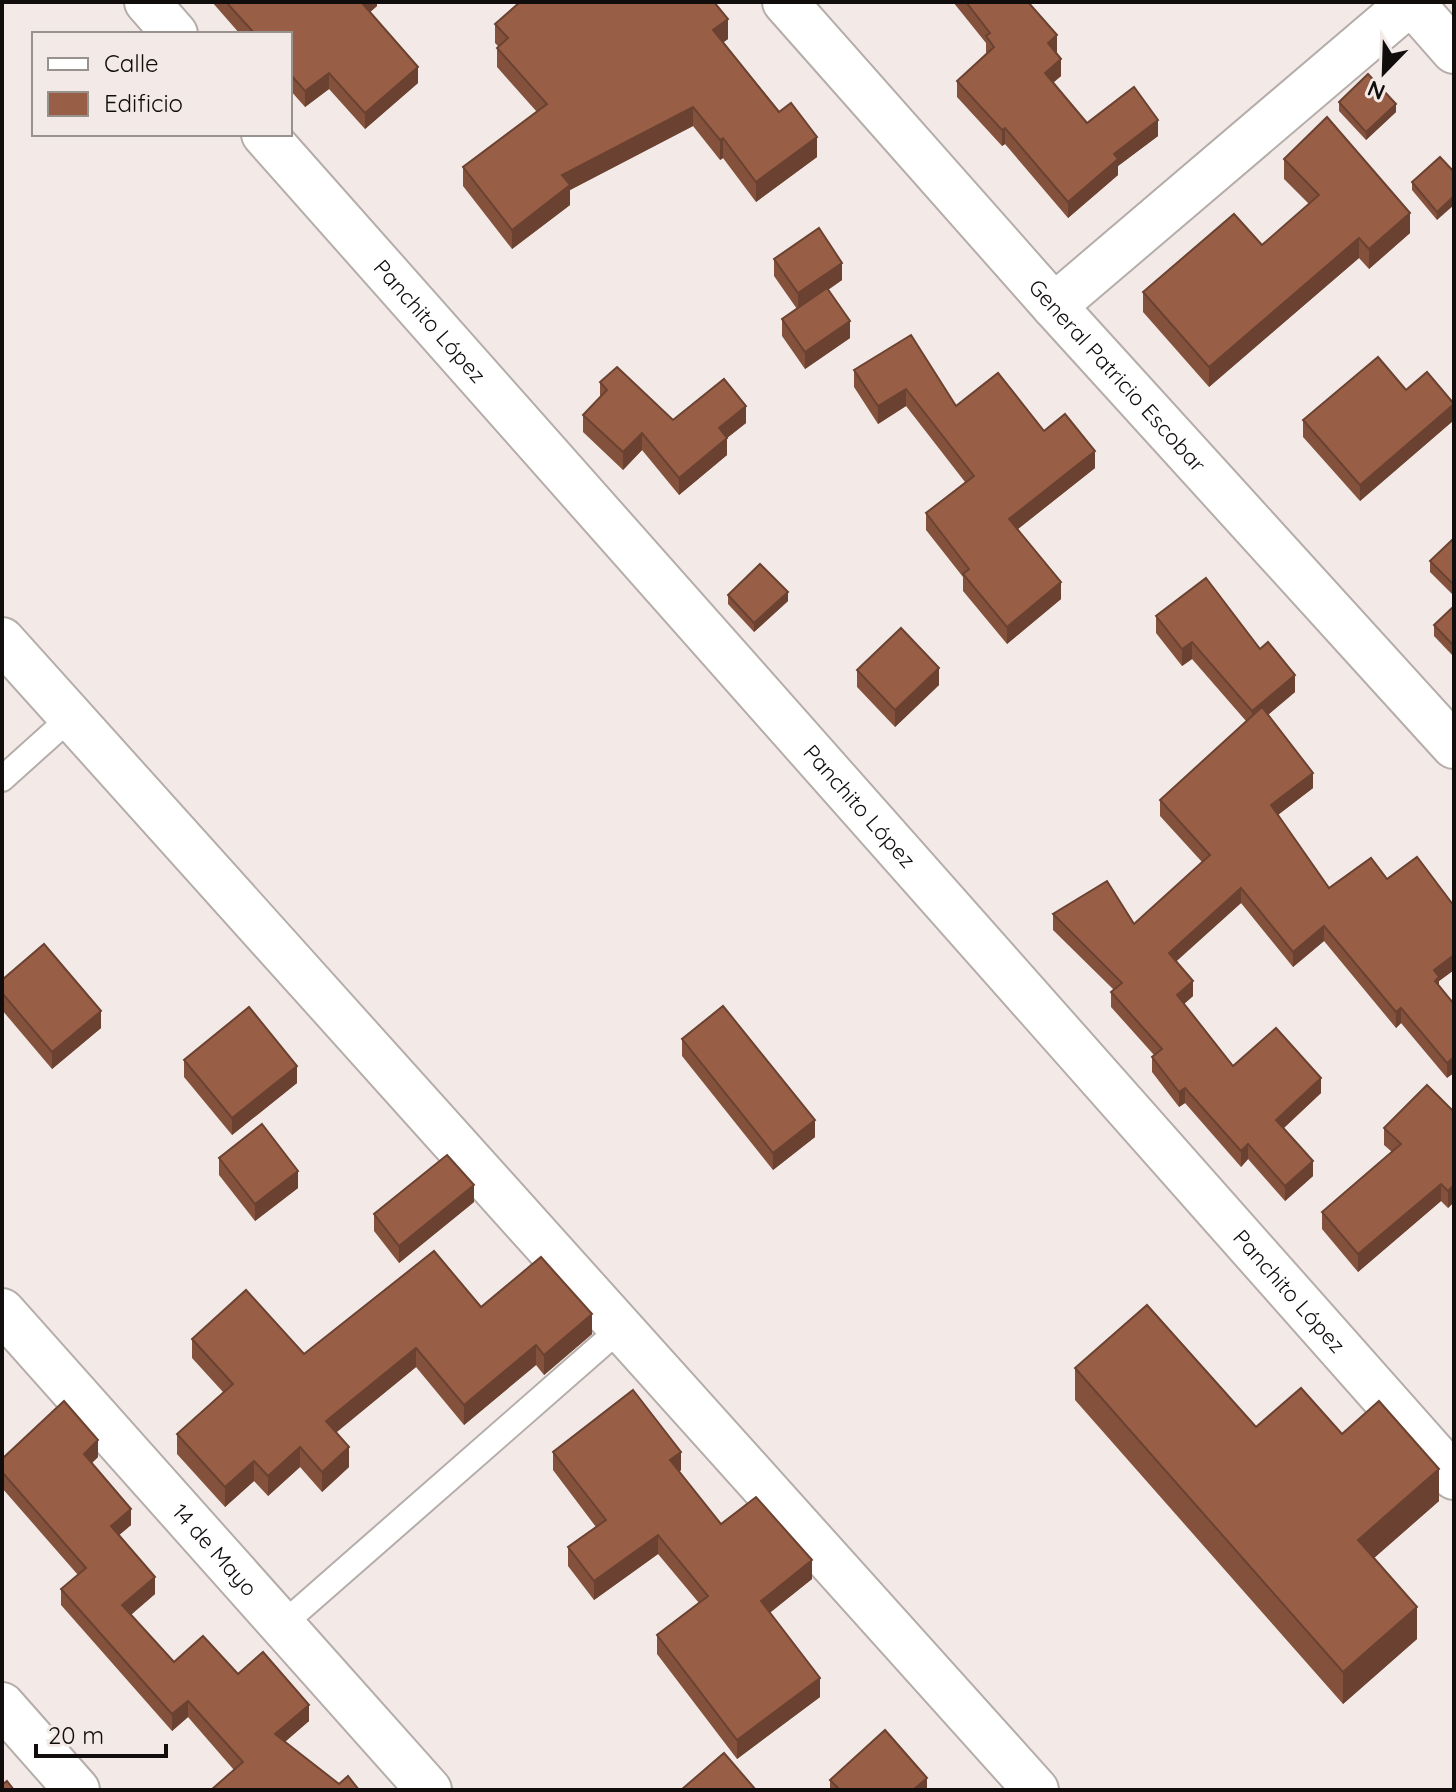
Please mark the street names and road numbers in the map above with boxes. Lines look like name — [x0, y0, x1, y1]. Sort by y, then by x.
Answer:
street label: Panchito López — [368, 254, 492, 389]
street label: General Patricio Escobar — [1023, 273, 1212, 478]
street label: Panchito López — [797, 739, 922, 874]
street label: Panchito López — [1227, 1224, 1351, 1359]
street label: 14 de Mayo — [166, 1498, 263, 1602]

